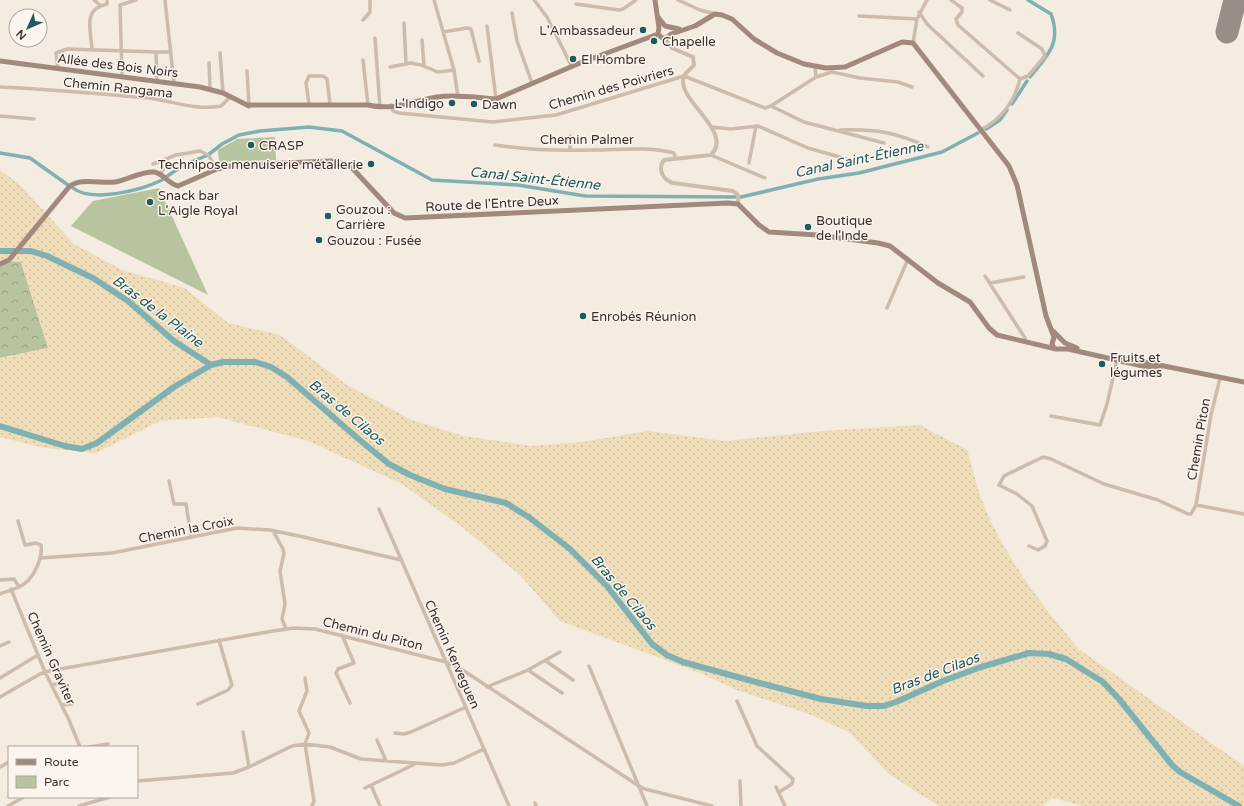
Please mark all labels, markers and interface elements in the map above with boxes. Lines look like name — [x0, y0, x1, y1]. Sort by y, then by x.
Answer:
north arrow — [8, 8, 48, 48]
place label: L'Ambassadeur — [539, 23, 635, 39]
marker: L'Ambassadeur — [638, 25, 648, 35]
text: N — [14, 27, 29, 42]
place label: Chapelle — [662, 34, 716, 50]
marker: Chapelle — [649, 36, 659, 46]
street label: Allée des Bois Noirs — [57, 51, 179, 81]
place label: El Hombre — [581, 52, 646, 68]
marker: El Hombre — [568, 54, 578, 64]
street label: Chemin des Poivriers — [547, 62, 676, 113]
street label: Chemin Rangama — [62, 74, 173, 102]
place label: L'Indigo — [395, 96, 444, 112]
place label: Dawn — [482, 97, 517, 113]
marker: L'Indigo — [447, 98, 457, 108]
marker: Dawn — [469, 99, 479, 109]
street label: Chemin Palmer — [540, 132, 634, 148]
water label: Canal Saint-Étienne — [793, 137, 926, 181]
place label: CRASP — [259, 138, 304, 154]
marker: CRASP — [246, 140, 256, 150]
place label: Technipose menuiserie métallerie — [158, 157, 363, 173]
marker: Technipose menuiserie métallerie — [366, 159, 376, 169]
water label: Canal Saint-Étienne — [469, 163, 602, 194]
place label: Snack bar L'Aigle Royal — [158, 188, 238, 219]
street label: Route de l'Entre Deux — [425, 193, 559, 215]
marker: Snack bar L'Aigle Royal — [145, 197, 155, 207]
place label: Gouzou : Carrière — [336, 202, 391, 233]
marker: Gouzou : Carrière — [323, 211, 333, 221]
place label: Boutique de l'Inde — [816, 213, 872, 244]
marker: Boutique de l'Inde — [803, 222, 813, 232]
place label: Gouzou : Fusée — [327, 233, 421, 249]
marker: Gouzou : Fusée — [314, 235, 324, 245]
water label: Bras de la Plaine — [109, 272, 207, 352]
place label: Enrobés Réunion — [591, 309, 697, 325]
marker: Enrobés Réunion — [578, 311, 588, 321]
place label: Fruits et légumes — [1110, 350, 1162, 381]
marker: Fruits et légumes — [1097, 359, 1107, 369]
water label: Bras de Cilaos — [305, 376, 389, 450]
street label: Chemin Piton — [1184, 397, 1214, 482]
street label: Chemin la Croix — [137, 513, 235, 547]
water label: Bras de Cilaos — [587, 551, 661, 635]
street label: Chemin Kerveguen — [421, 598, 483, 711]
street label: Chemin Graviter — [23, 609, 79, 707]
street label: Chemin du Piton — [321, 614, 425, 654]
water label: Bras de Cilaos — [889, 648, 983, 698]
legend — [8, 746, 138, 798]
text: Route — [44, 755, 79, 769]
text: Parc — [44, 775, 69, 789]

